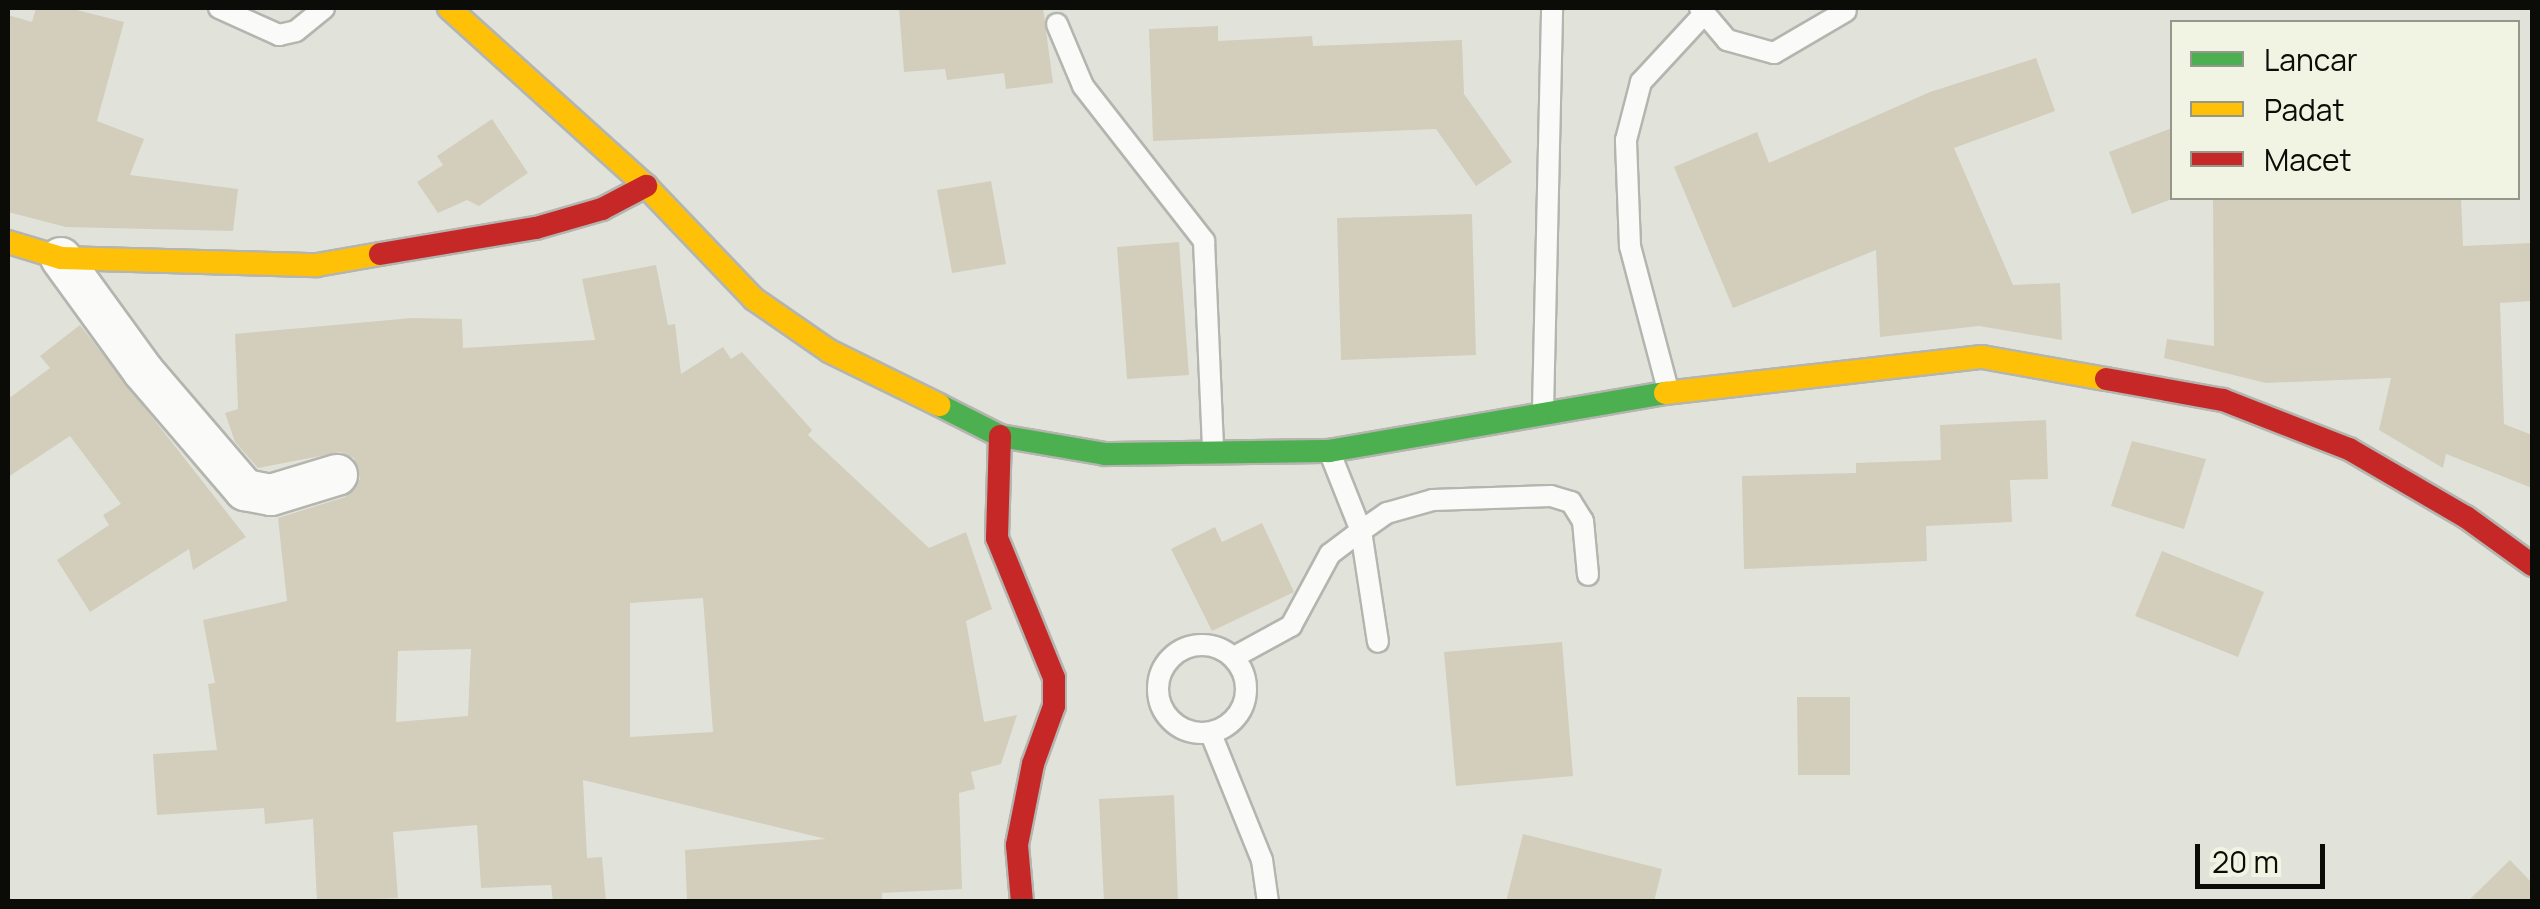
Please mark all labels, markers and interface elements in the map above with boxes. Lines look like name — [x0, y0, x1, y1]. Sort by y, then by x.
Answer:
legend — [2170, 20, 2520, 200]
text: Lancar — [2264, 39, 2358, 80]
text: Padat — [2264, 89, 2345, 130]
text: Macet — [2264, 139, 2352, 180]
scale bar — [2200, 824, 2330, 886]
text: 20 m — [2212, 841, 2279, 882]

